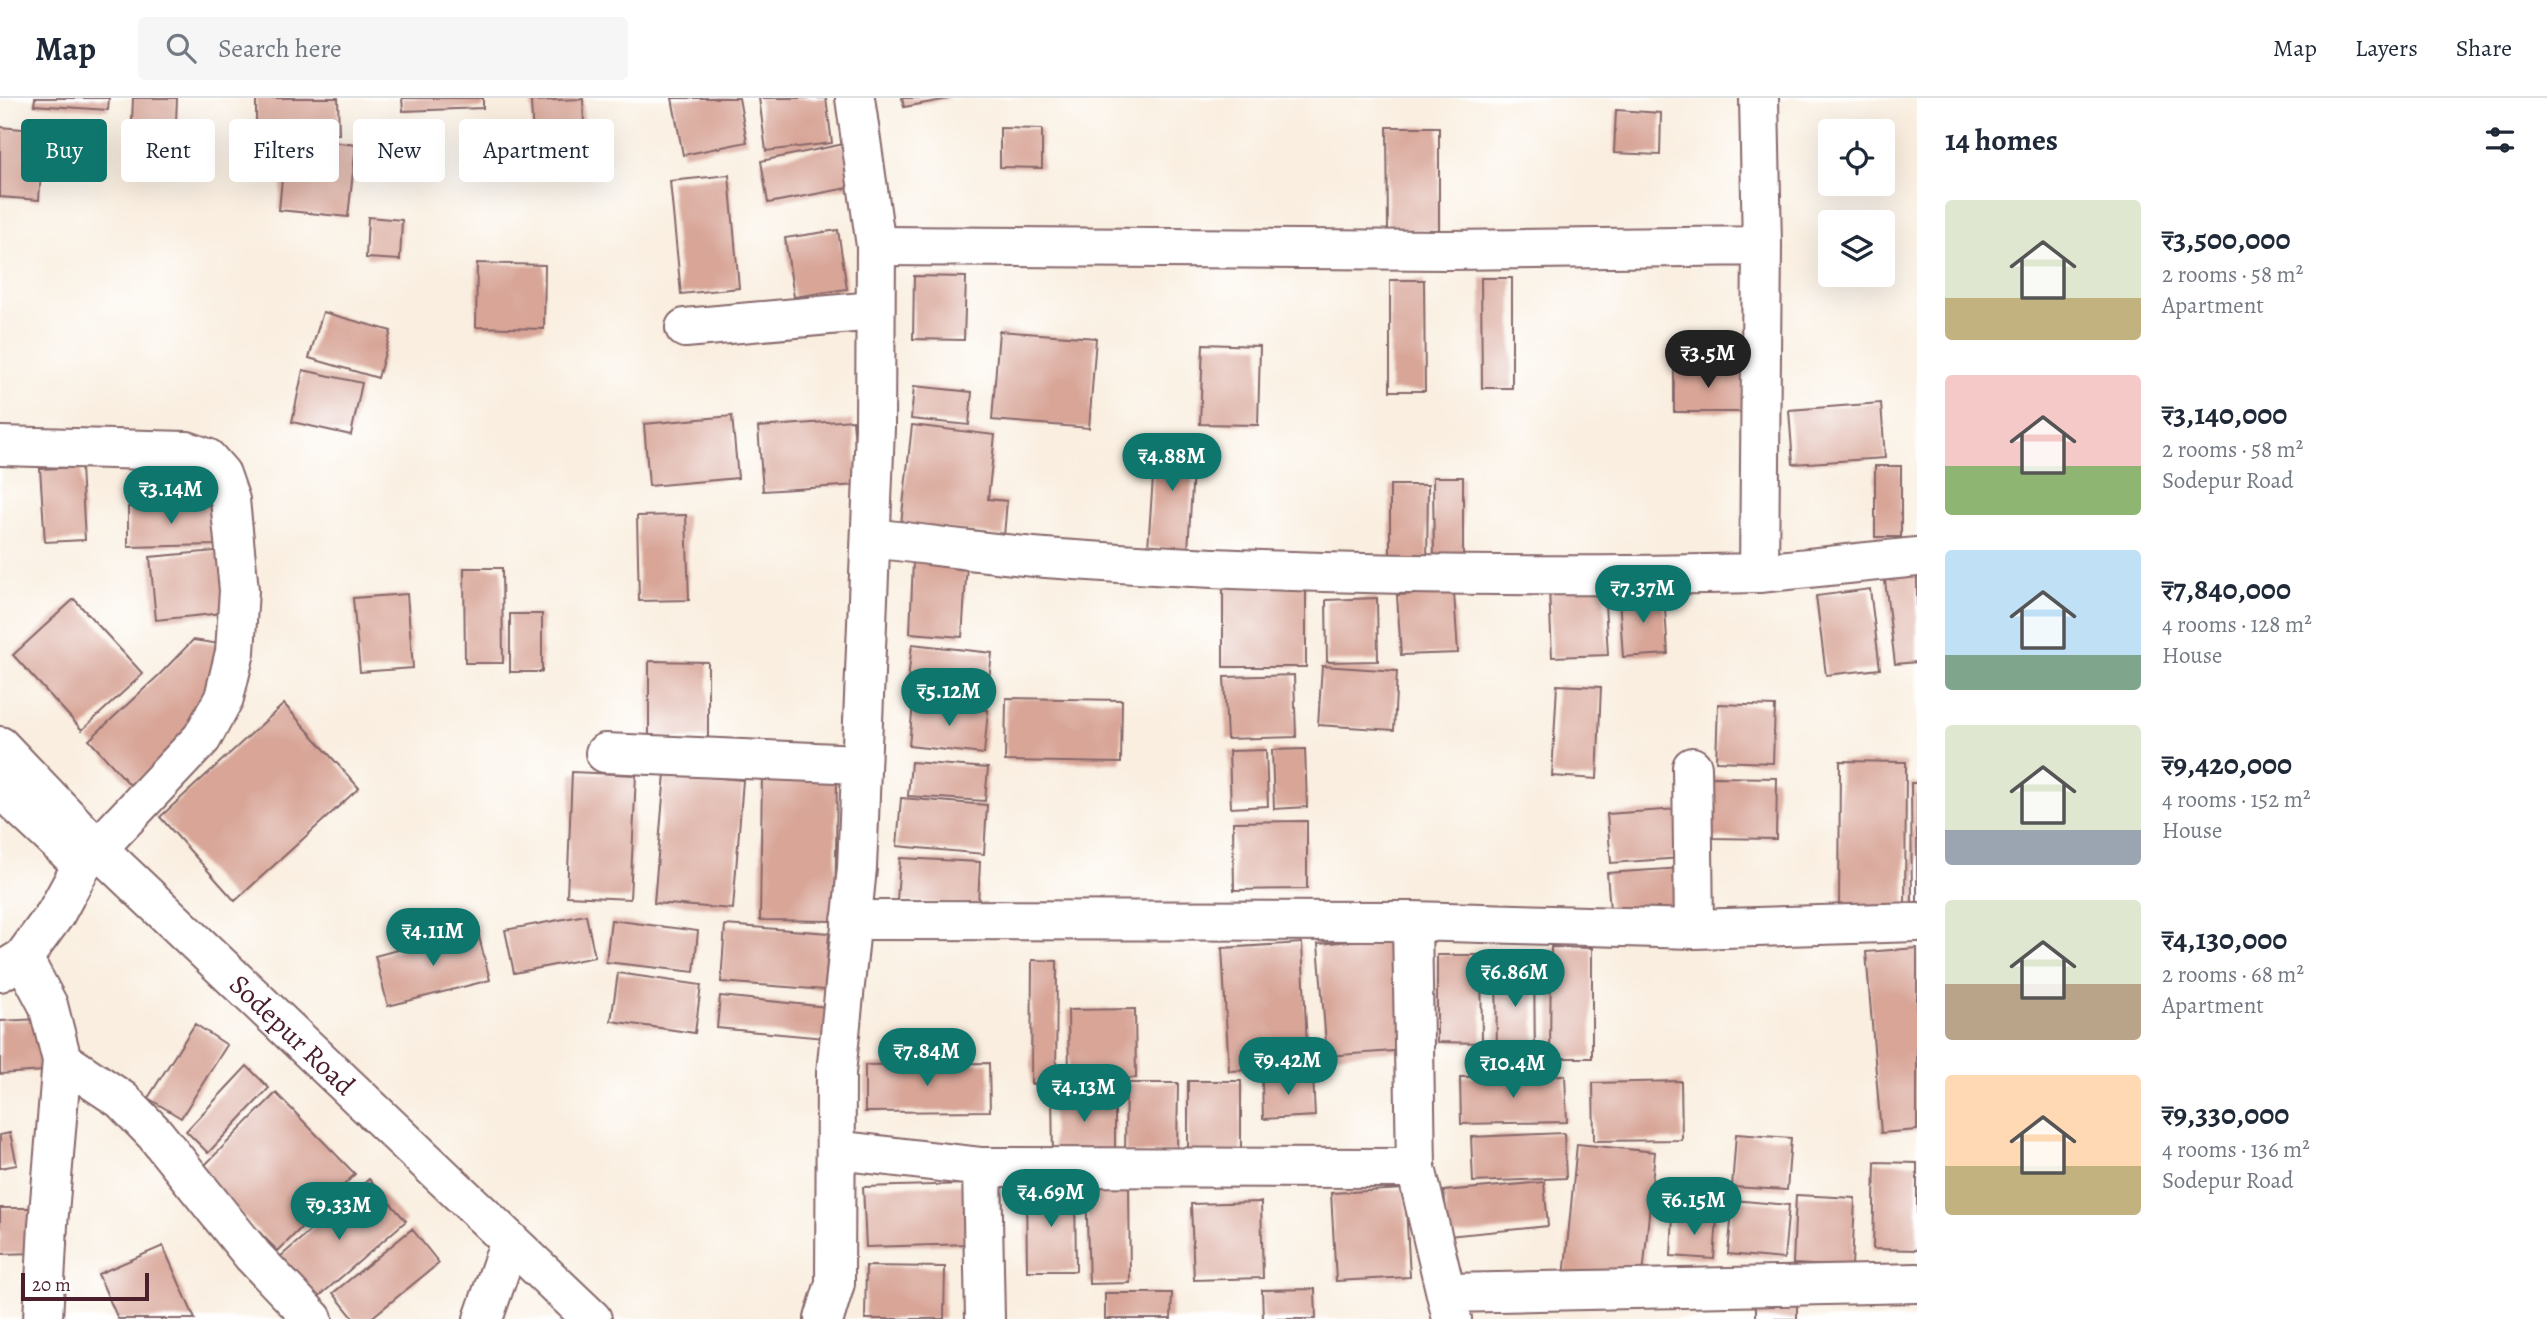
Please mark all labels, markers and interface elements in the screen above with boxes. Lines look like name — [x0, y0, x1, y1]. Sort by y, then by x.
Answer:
search box — [138, 17, 628, 80]
text: Map — [35, 26, 96, 71]
icon: search — [162, 29, 200, 67]
text: Search here — [218, 31, 342, 66]
text: Map — [2273, 32, 2317, 64]
text: Layers — [2355, 32, 2418, 64]
text: Share — [2456, 32, 2512, 64]
chip: Buy — [21, 119, 107, 182]
chip: Rent — [121, 119, 215, 182]
chip: Filters — [229, 119, 339, 182]
chip: New — [353, 119, 445, 182]
chip: Apartment — [459, 119, 614, 182]
map controls — [1818, 119, 1895, 287]
button: locate — [1818, 119, 1895, 196]
text: 14 homes — [1945, 120, 2058, 160]
icon: filters — [2481, 121, 2519, 159]
button: layers — [1818, 210, 1895, 287]
text: ₹3,500,000 — [2162, 219, 2291, 259]
icon: home — [2001, 228, 2085, 312]
text: 2 rooms · 58 m² — [2162, 259, 2303, 290]
text: Apartment — [2162, 290, 2264, 321]
pin: ₹3.5M — [1659, 330, 1757, 390]
text: ₹3.5M — [1681, 337, 1735, 368]
text: ₹3,140,000 — [2162, 394, 2287, 434]
icon: home — [2001, 403, 2085, 487]
pin: ₹4.88M — [1115, 434, 1229, 493]
text: 2 rooms · 58 m² — [2162, 434, 2303, 465]
text: ₹4.88M — [1138, 440, 1206, 471]
text: Sodepur Road — [2162, 465, 2294, 496]
pin: ₹3.14M — [114, 466, 228, 526]
text: ₹3.14M — [139, 473, 203, 504]
pin: ₹7.37M — [1586, 566, 1700, 625]
text: ₹7,840,000 — [2162, 569, 2291, 609]
text: ₹7.37M — [1611, 572, 1675, 603]
icon: home — [2001, 578, 2085, 662]
text: 4 rooms · 128 m² — [2162, 609, 2312, 640]
text: House — [2162, 640, 2222, 671]
pin: ₹5.12M — [892, 668, 1006, 728]
text: ₹5.12M — [917, 675, 981, 706]
text: ₹9,420,000 — [2162, 744, 2292, 784]
icon: home — [2001, 753, 2085, 837]
text: 4 rooms · 152 m² — [2162, 784, 2310, 815]
text: House — [2162, 815, 2222, 846]
pin: ₹4.11M — [376, 908, 490, 968]
text: ₹4.11M — [402, 915, 464, 946]
text: ₹4,130,000 — [2162, 919, 2287, 959]
icon: home — [2001, 928, 2085, 1012]
pin: ₹6.86M — [1458, 950, 1572, 1009]
text: ₹6.86M — [1482, 956, 1548, 987]
text: 2 rooms · 68 m² — [2162, 959, 2304, 990]
street label: Sodepur Road — [221, 966, 364, 1105]
text: Apartment — [2162, 990, 2264, 1021]
pin: ₹7.84M — [870, 1028, 984, 1088]
text: ₹7.84M — [894, 1035, 960, 1066]
pin: ₹9.42M — [1231, 1038, 1345, 1097]
pin: ₹10.4M — [1456, 1040, 1570, 1100]
text: ₹9.42M — [1255, 1044, 1321, 1075]
text: ₹10.4M — [1481, 1047, 1545, 1078]
pin: ₹4.13M — [1027, 1065, 1141, 1124]
text: ₹4.13M — [1052, 1071, 1116, 1102]
text: ₹9,330,000 — [2162, 1094, 2289, 1134]
icon: home — [2001, 1103, 2085, 1187]
text: 4 rooms · 136 m² — [2162, 1134, 2310, 1165]
text: Sodepur Road — [2162, 1165, 2294, 1196]
pin: ₹4.69M — [994, 1170, 1108, 1229]
text: ₹4.69M — [1018, 1176, 1084, 1207]
pin: ₹6.15M — [1637, 1178, 1751, 1237]
pin: ₹9.33M — [282, 1182, 396, 1242]
text: ₹6.15M — [1662, 1184, 1726, 1215]
text: ₹9.33M — [307, 1189, 371, 1220]
scale bar — [21, 1270, 149, 1302]
text: 20 m — [32, 1272, 71, 1298]

